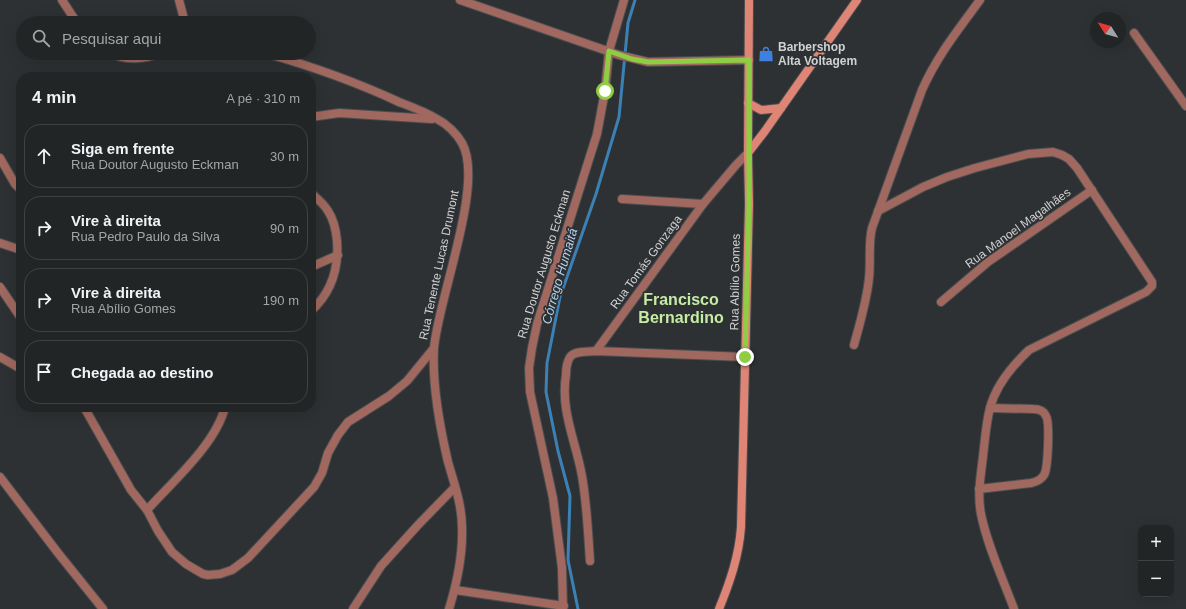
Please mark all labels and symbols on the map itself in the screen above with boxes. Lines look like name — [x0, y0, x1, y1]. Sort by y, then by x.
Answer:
north arrow — [1090, 12, 1126, 48]
place label: Barbershop Alta Voltagem — [778, 40, 857, 68]
shop icon: Barbershop Alta Voltagem — [757, 45, 775, 63]
route start — [596, 82, 614, 100]
street label: Rua Manoel Magalhães — [963, 185, 1073, 271]
street label: Rua Tenente Lucas Drumont — [416, 188, 462, 341]
street label: Rua Doutor Augusto Eckman — [515, 188, 573, 340]
street label: Rua Tomás Gonzaga — [607, 212, 685, 312]
water label: Córrego Humaitá — [539, 226, 580, 326]
street label: Rua Abílio Gomes — [727, 234, 743, 330]
district label: Francisco Bernardino — [638, 291, 724, 326]
route end — [736, 348, 754, 366]

